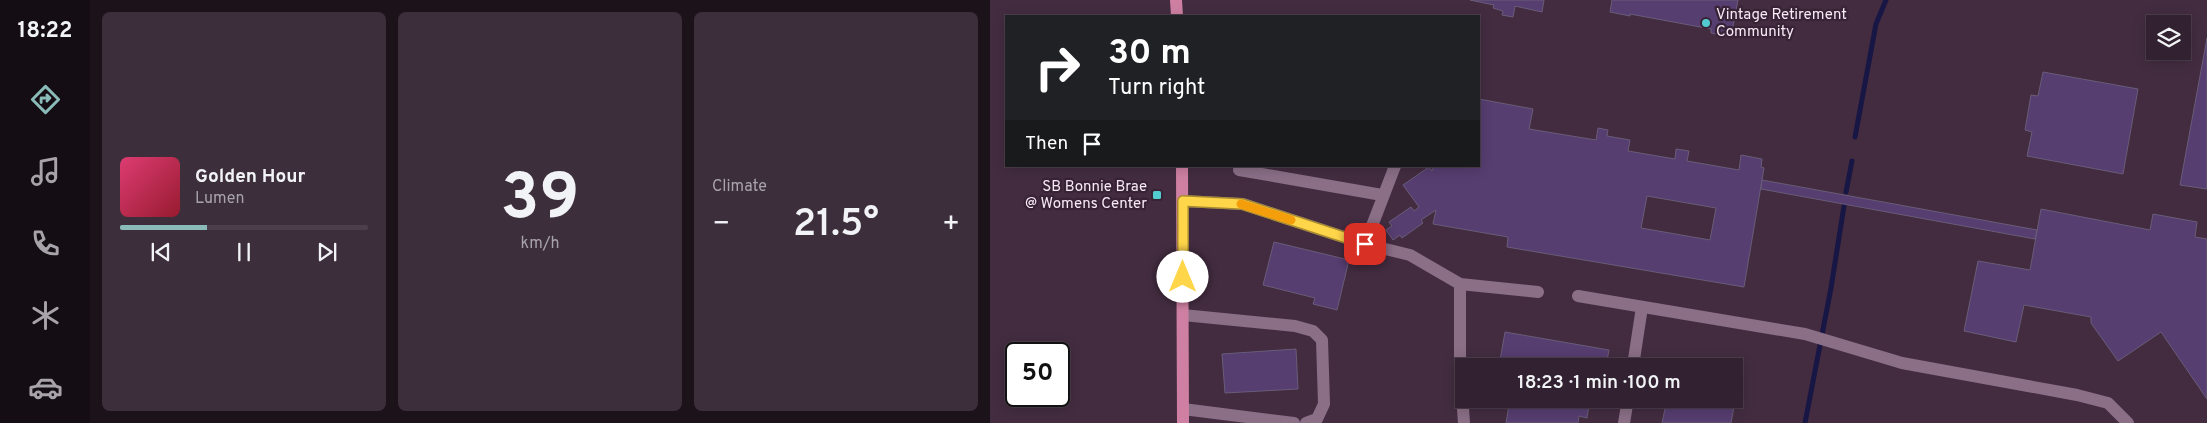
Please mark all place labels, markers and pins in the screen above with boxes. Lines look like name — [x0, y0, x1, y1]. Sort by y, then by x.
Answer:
place label: Vintage Retirement Community — [1716, 6, 1847, 42]
marker: Vintage Retirement Community — [1700, 17, 1712, 29]
place label: SB Bonnie Brae @ Womens Center — [1025, 178, 1147, 214]
marker: SB Bonnie Brae @ Womens Center — [1151, 189, 1163, 201]
pin — [1344, 223, 1386, 265]

